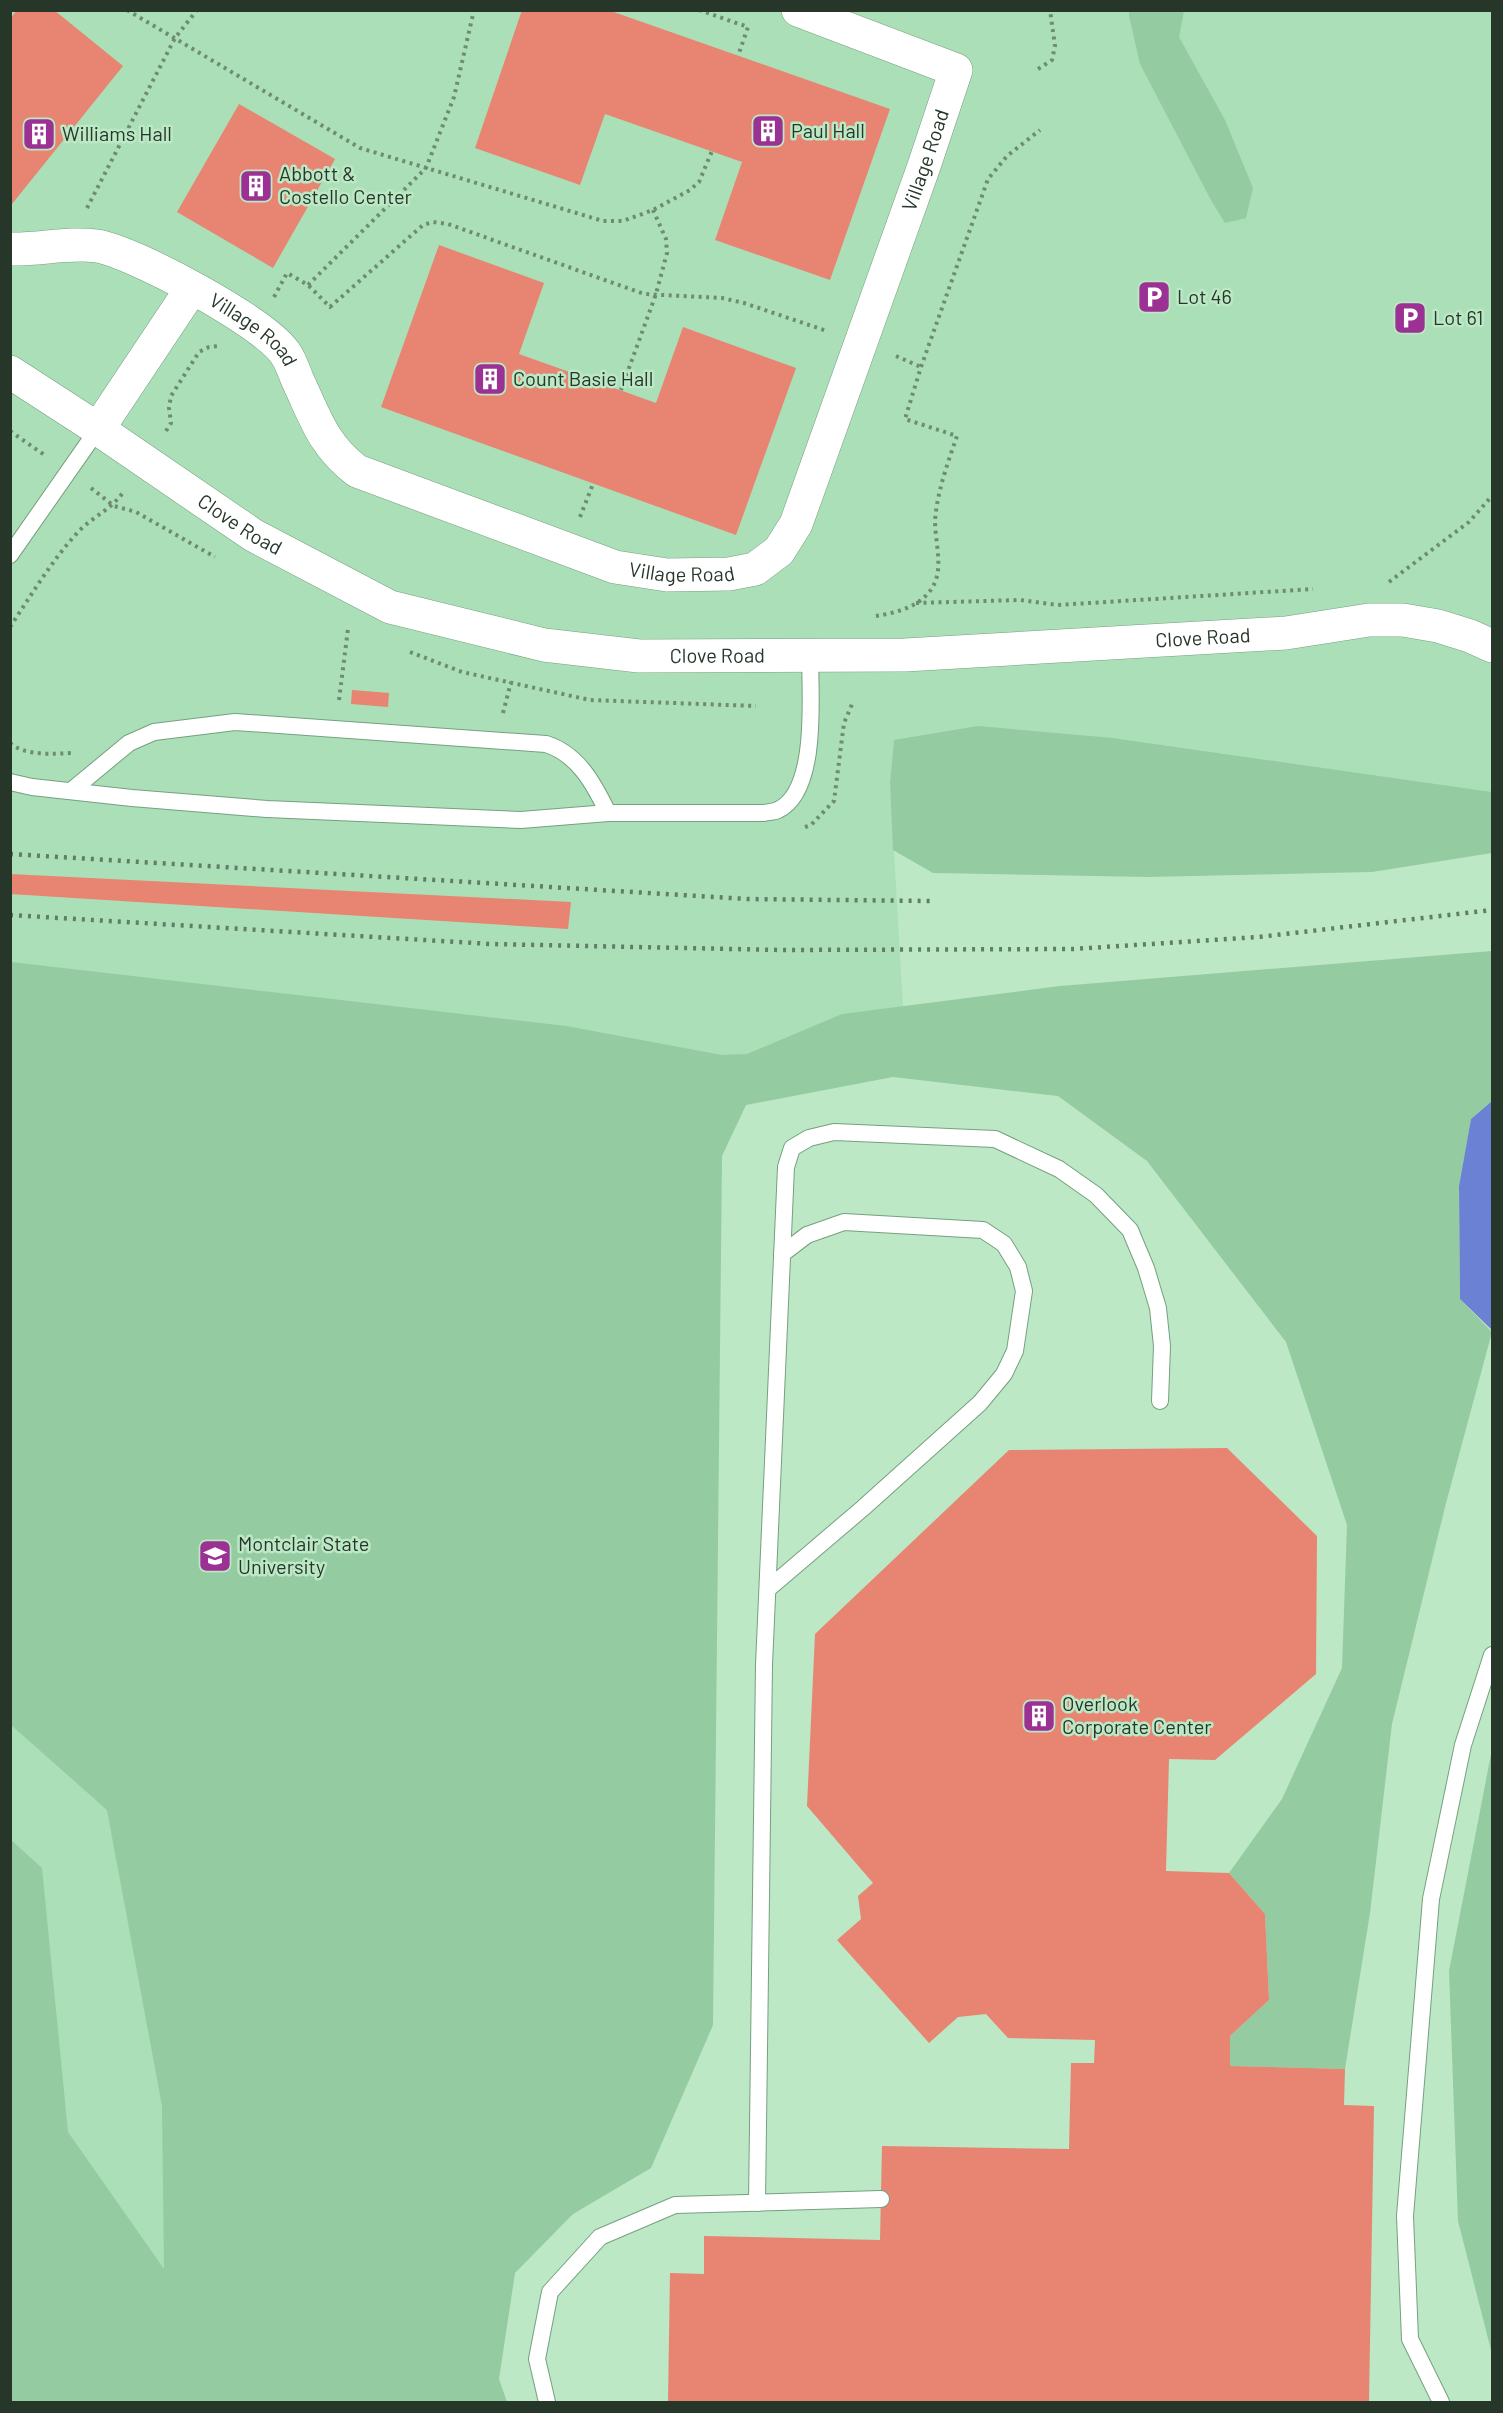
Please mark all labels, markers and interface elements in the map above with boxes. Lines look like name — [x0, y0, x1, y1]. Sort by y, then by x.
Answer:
street label: Village Road — [896, 106, 953, 214]
building icon: Paul Hall — [750, 113, 786, 149]
building icon: Williams Hall — [21, 116, 57, 152]
place label: Paul Hall — [791, 118, 865, 142]
place label: Williams Hall — [62, 121, 172, 145]
place label: Abbott & Costello Center — [279, 161, 412, 208]
building icon: Abbott & Costello Center — [238, 168, 274, 204]
parking icon: Lot 46 — [1136, 279, 1172, 315]
place label: Lot 46 — [1177, 284, 1232, 308]
street label: Village Road — [206, 287, 303, 370]
parking icon: Lot 61 — [1392, 300, 1428, 336]
place label: Lot 61 — [1433, 305, 1483, 329]
building icon: Count Basie Hall — [472, 361, 508, 397]
place label: Count Basie Hall — [513, 366, 653, 390]
street label: Clove Road — [194, 488, 287, 559]
street label: Village Road — [627, 556, 737, 586]
street label: Clove Road — [1155, 622, 1251, 652]
street label: Clove Road — [670, 643, 765, 667]
place label: Montclair State University — [238, 1531, 369, 1578]
school or university icon: Montclair State University — [197, 1538, 233, 1574]
place label: Overlook Corporate Center — [1062, 1691, 1212, 1738]
building icon: Overlook Corporate Center — [1021, 1698, 1057, 1734]

